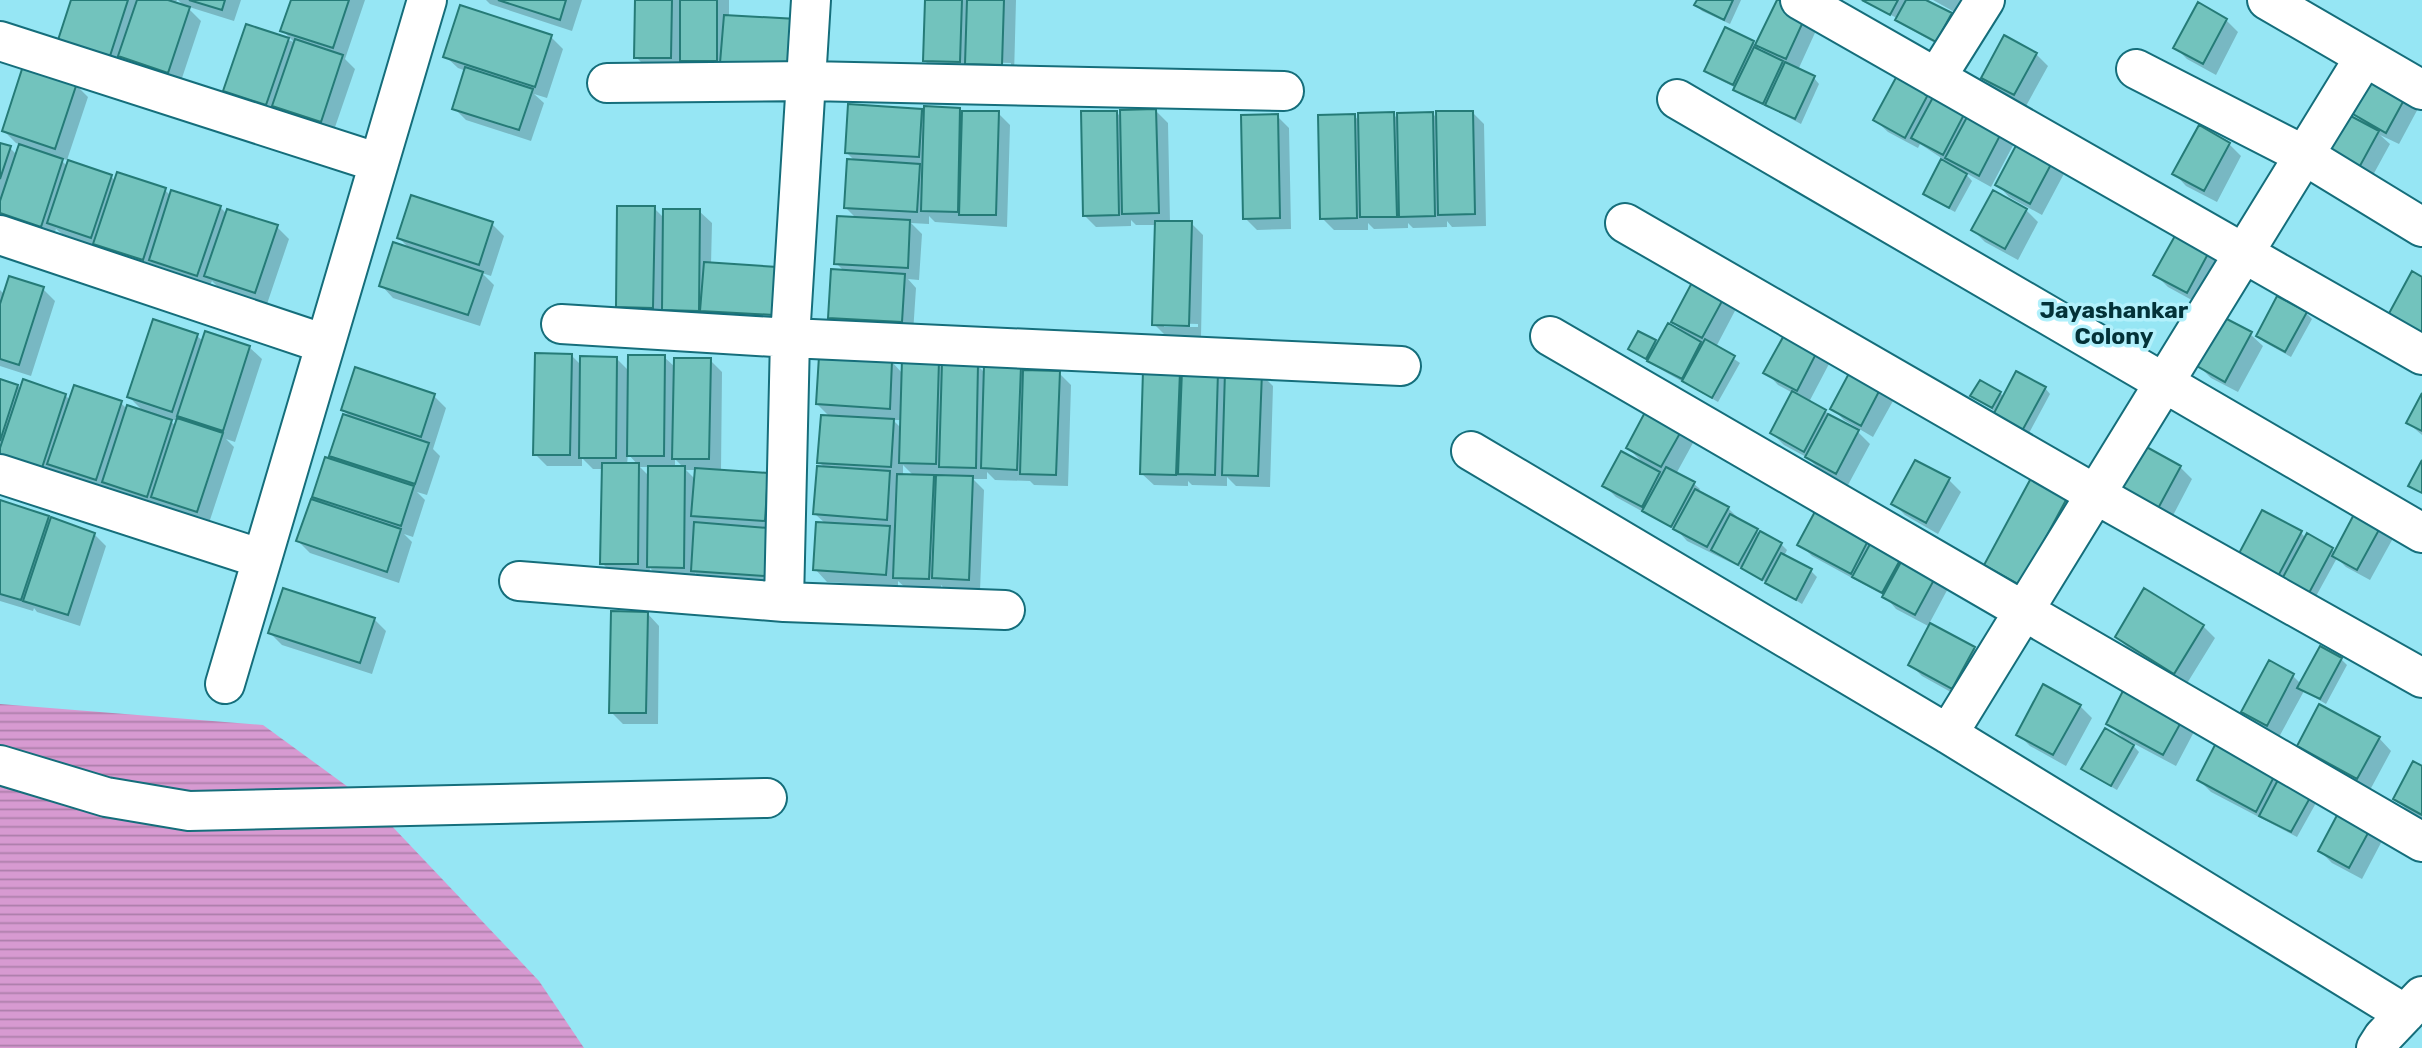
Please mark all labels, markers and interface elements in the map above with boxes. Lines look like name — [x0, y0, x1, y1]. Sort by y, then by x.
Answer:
district label: Jayashankar Colony — [2040, 296, 2189, 350]

